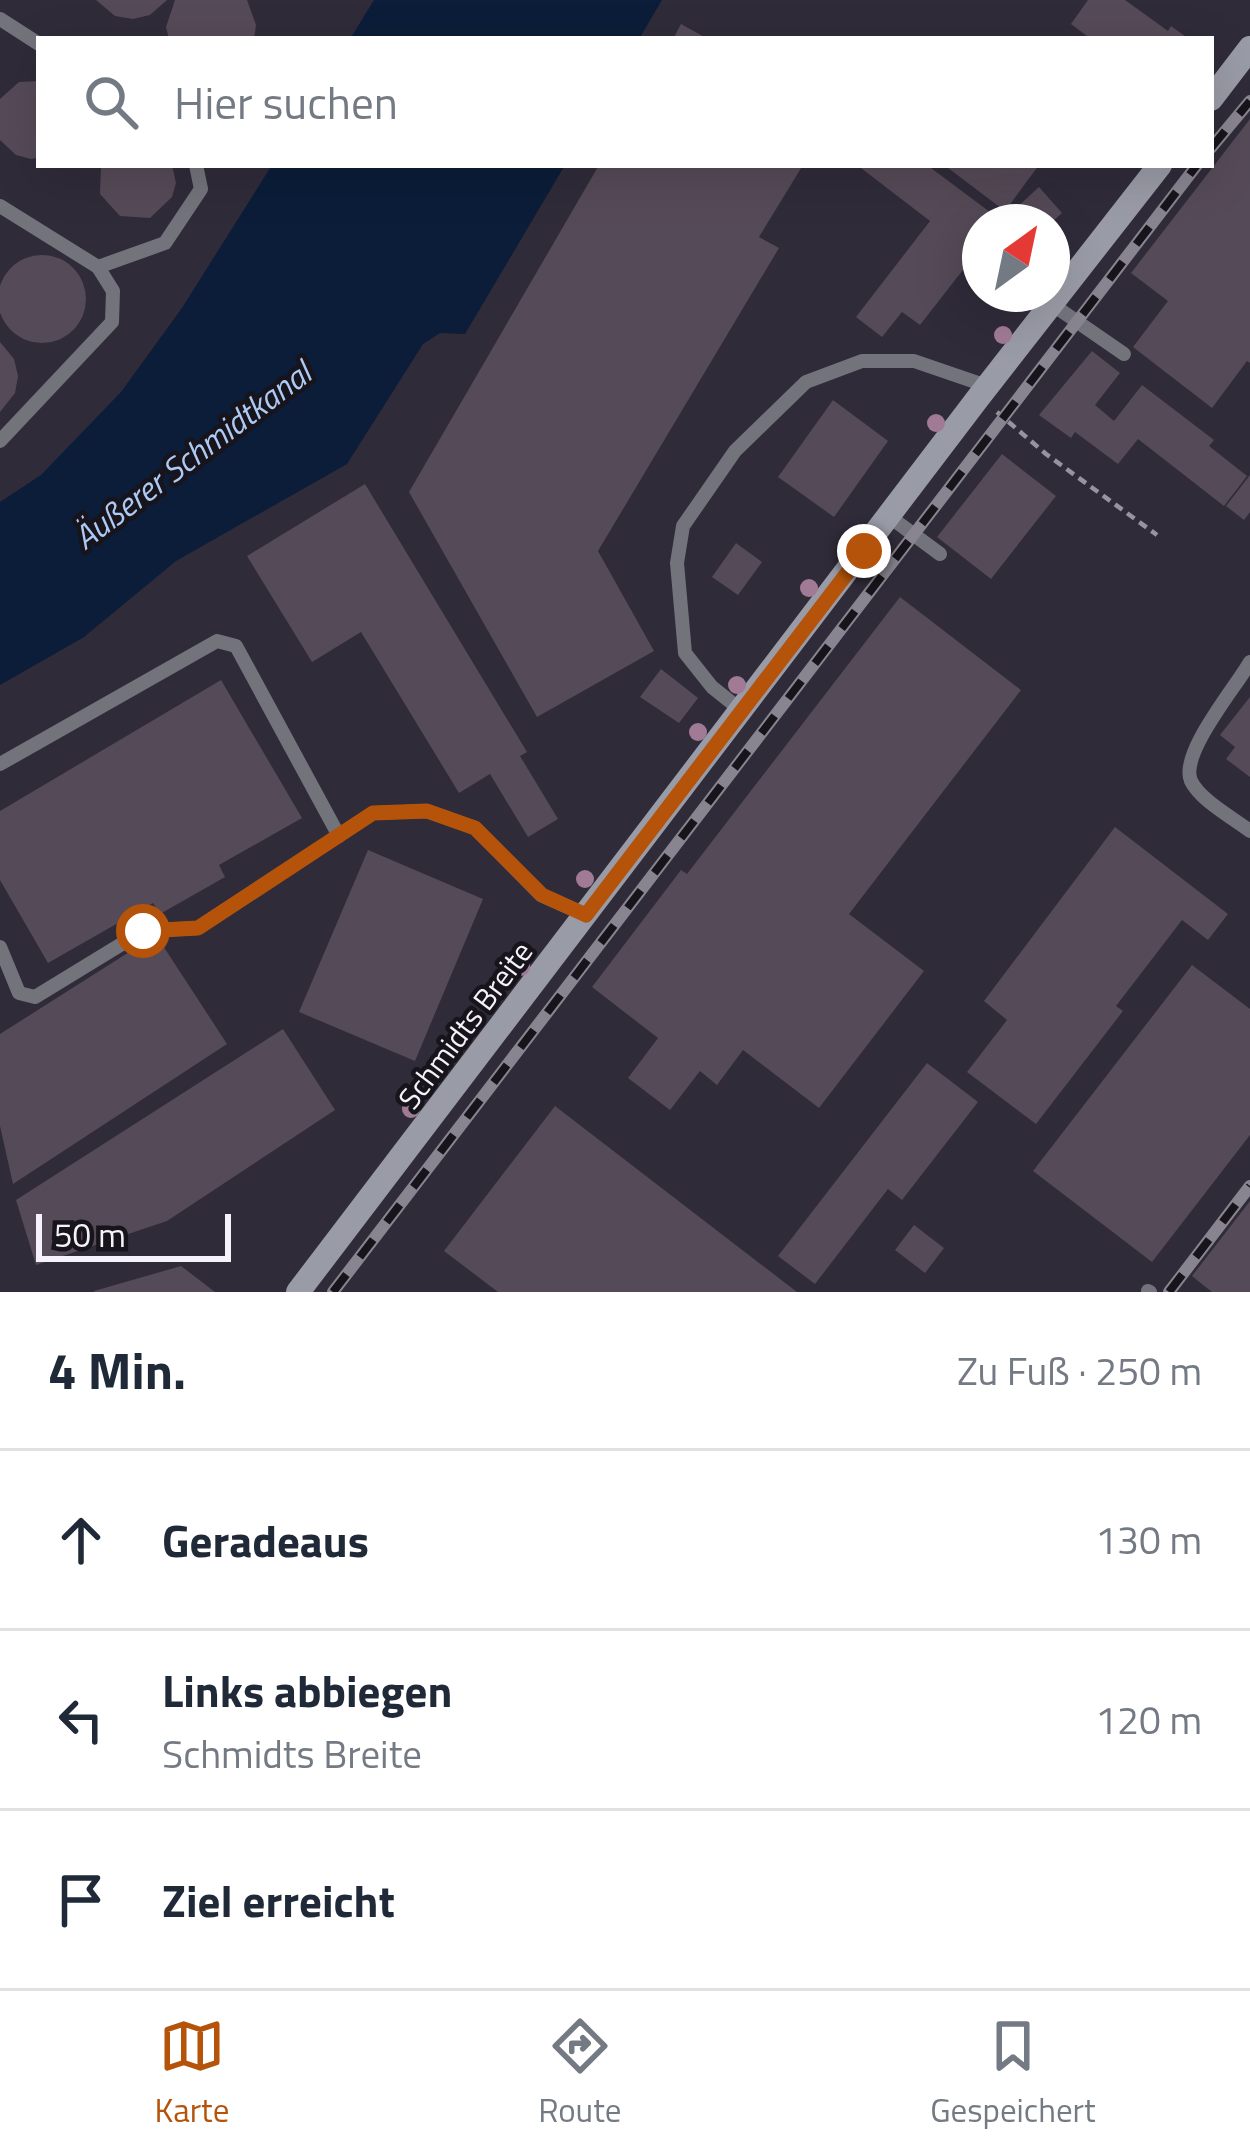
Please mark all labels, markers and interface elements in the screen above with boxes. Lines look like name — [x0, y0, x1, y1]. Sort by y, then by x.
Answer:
search box — [36, 36, 1214, 168]
text: Hier suchen — [174, 68, 398, 136]
icon: search — [78, 69, 144, 135]
north arrow — [962, 204, 1070, 312]
water label: Äußerer Schmidtkanal — [62, 346, 325, 561]
route end — [837, 524, 891, 578]
route start — [116, 904, 170, 958]
street label: Schmidts Breite — [386, 931, 544, 1119]
scale bar — [36, 1208, 231, 1261]
text: 50 m — [54, 1210, 126, 1260]
text: 4 Min. — [48, 1331, 186, 1409]
text: Zu Fuß · 250 m — [957, 1341, 1202, 1400]
text: Geradeaus — [162, 1506, 369, 1574]
icon: ahead — [48, 1507, 114, 1573]
text: 130 m — [1095, 1510, 1202, 1569]
text: Links abbiegen — [162, 1656, 452, 1724]
icon: left — [48, 1687, 114, 1753]
text: 120 m — [1095, 1690, 1202, 1749]
text: Schmidts Breite — [162, 1724, 422, 1783]
text: Ziel erreicht — [162, 1866, 395, 1934]
icon: arrive — [48, 1867, 114, 1933]
tab: Karte — [154, 2013, 229, 2135]
tab: Route — [538, 2013, 621, 2135]
tab: Gespeichert — [930, 2013, 1096, 2135]

